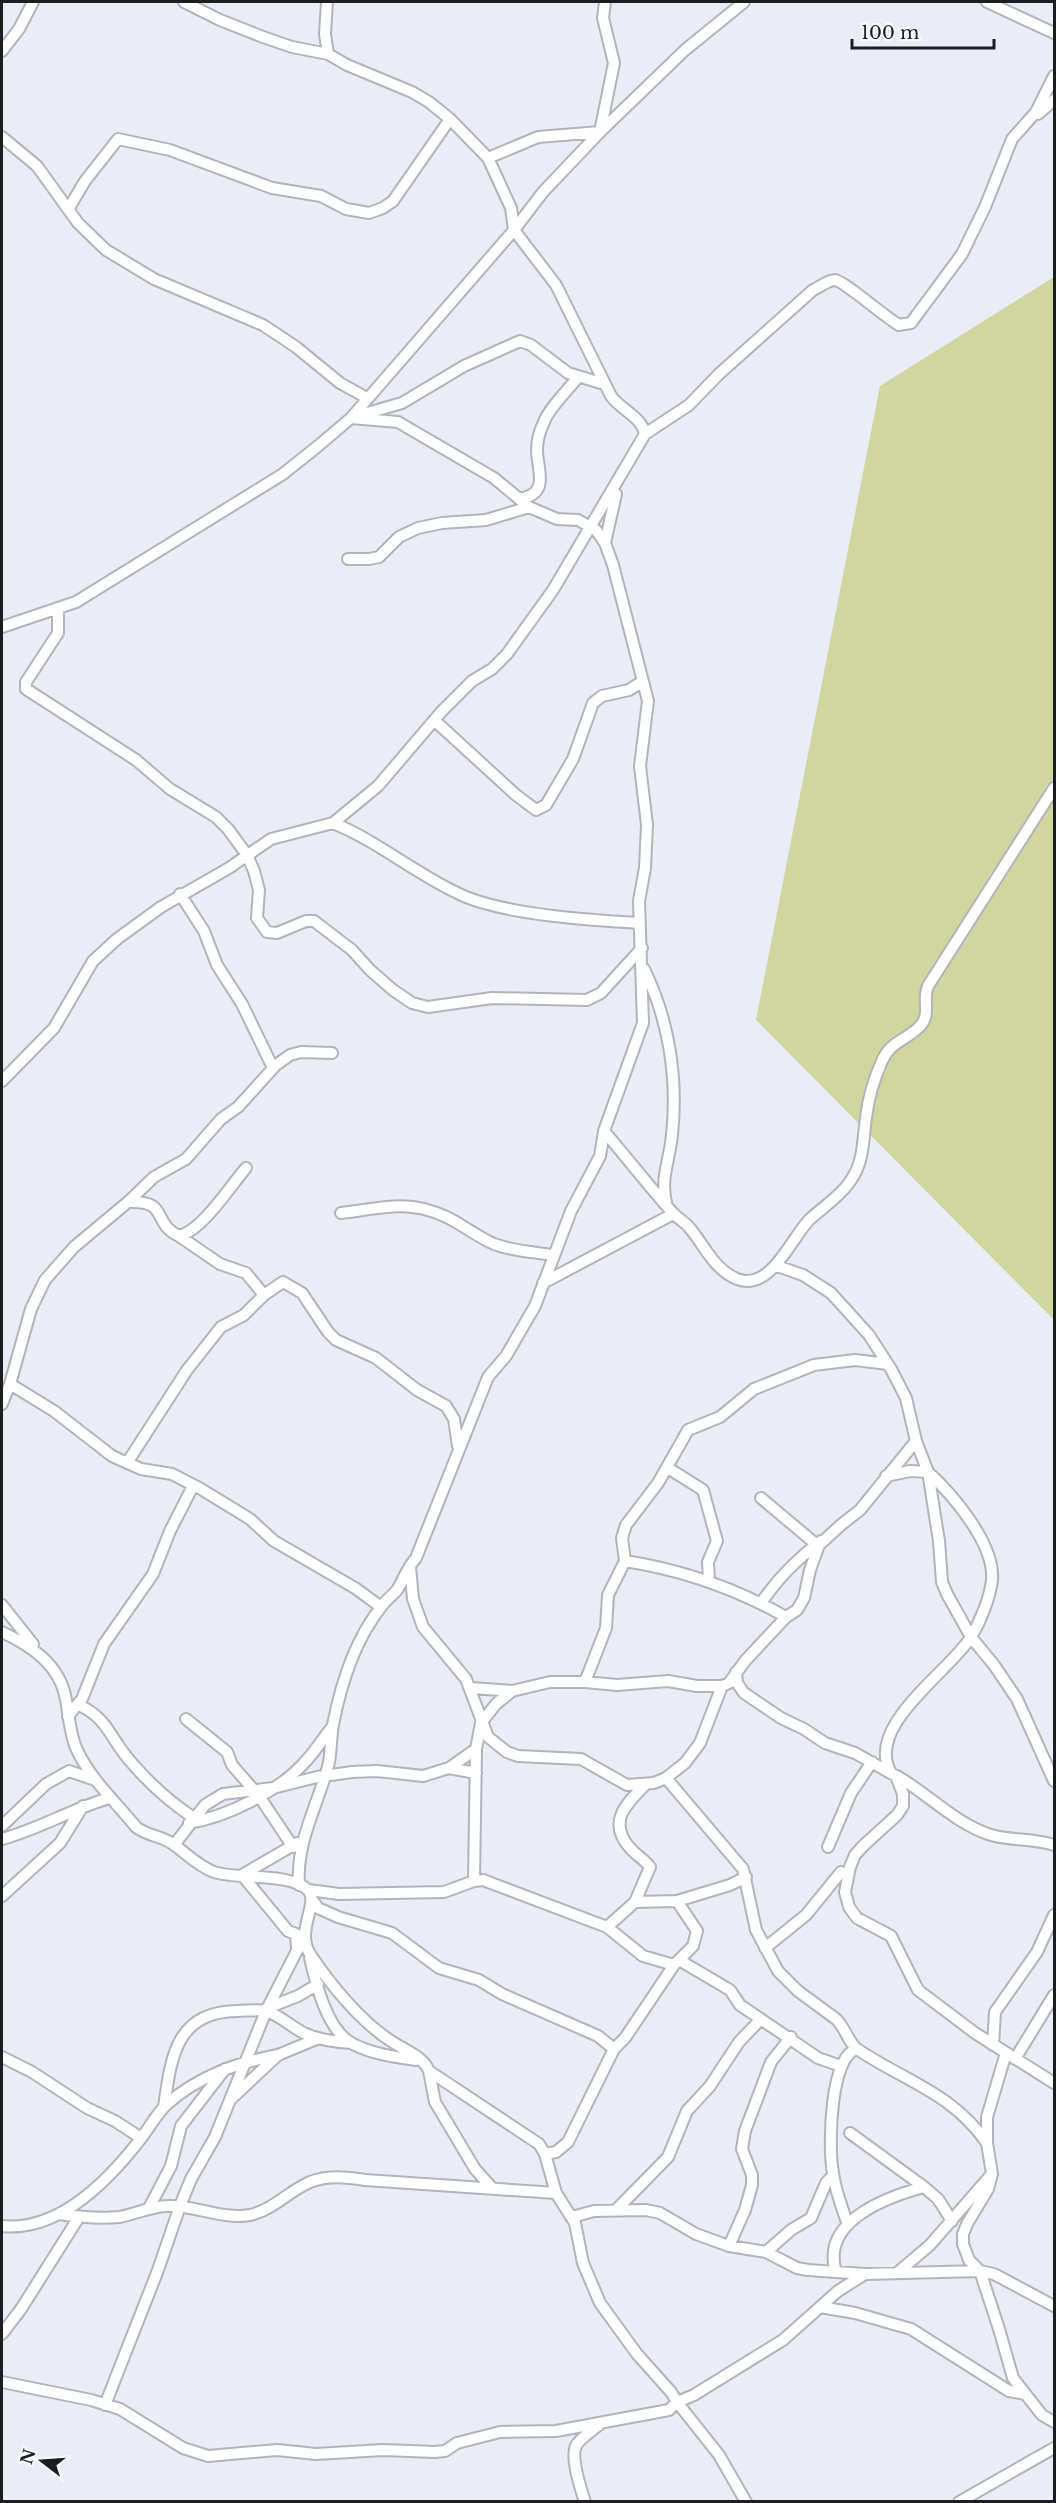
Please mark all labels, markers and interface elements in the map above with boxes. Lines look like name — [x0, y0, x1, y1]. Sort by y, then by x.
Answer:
scale bar — [852, 12, 994, 50]
text: 100 m — [861, 22, 919, 44]
north arrow — [12, 2431, 72, 2491]
text: N — [16, 2446, 39, 2467]

